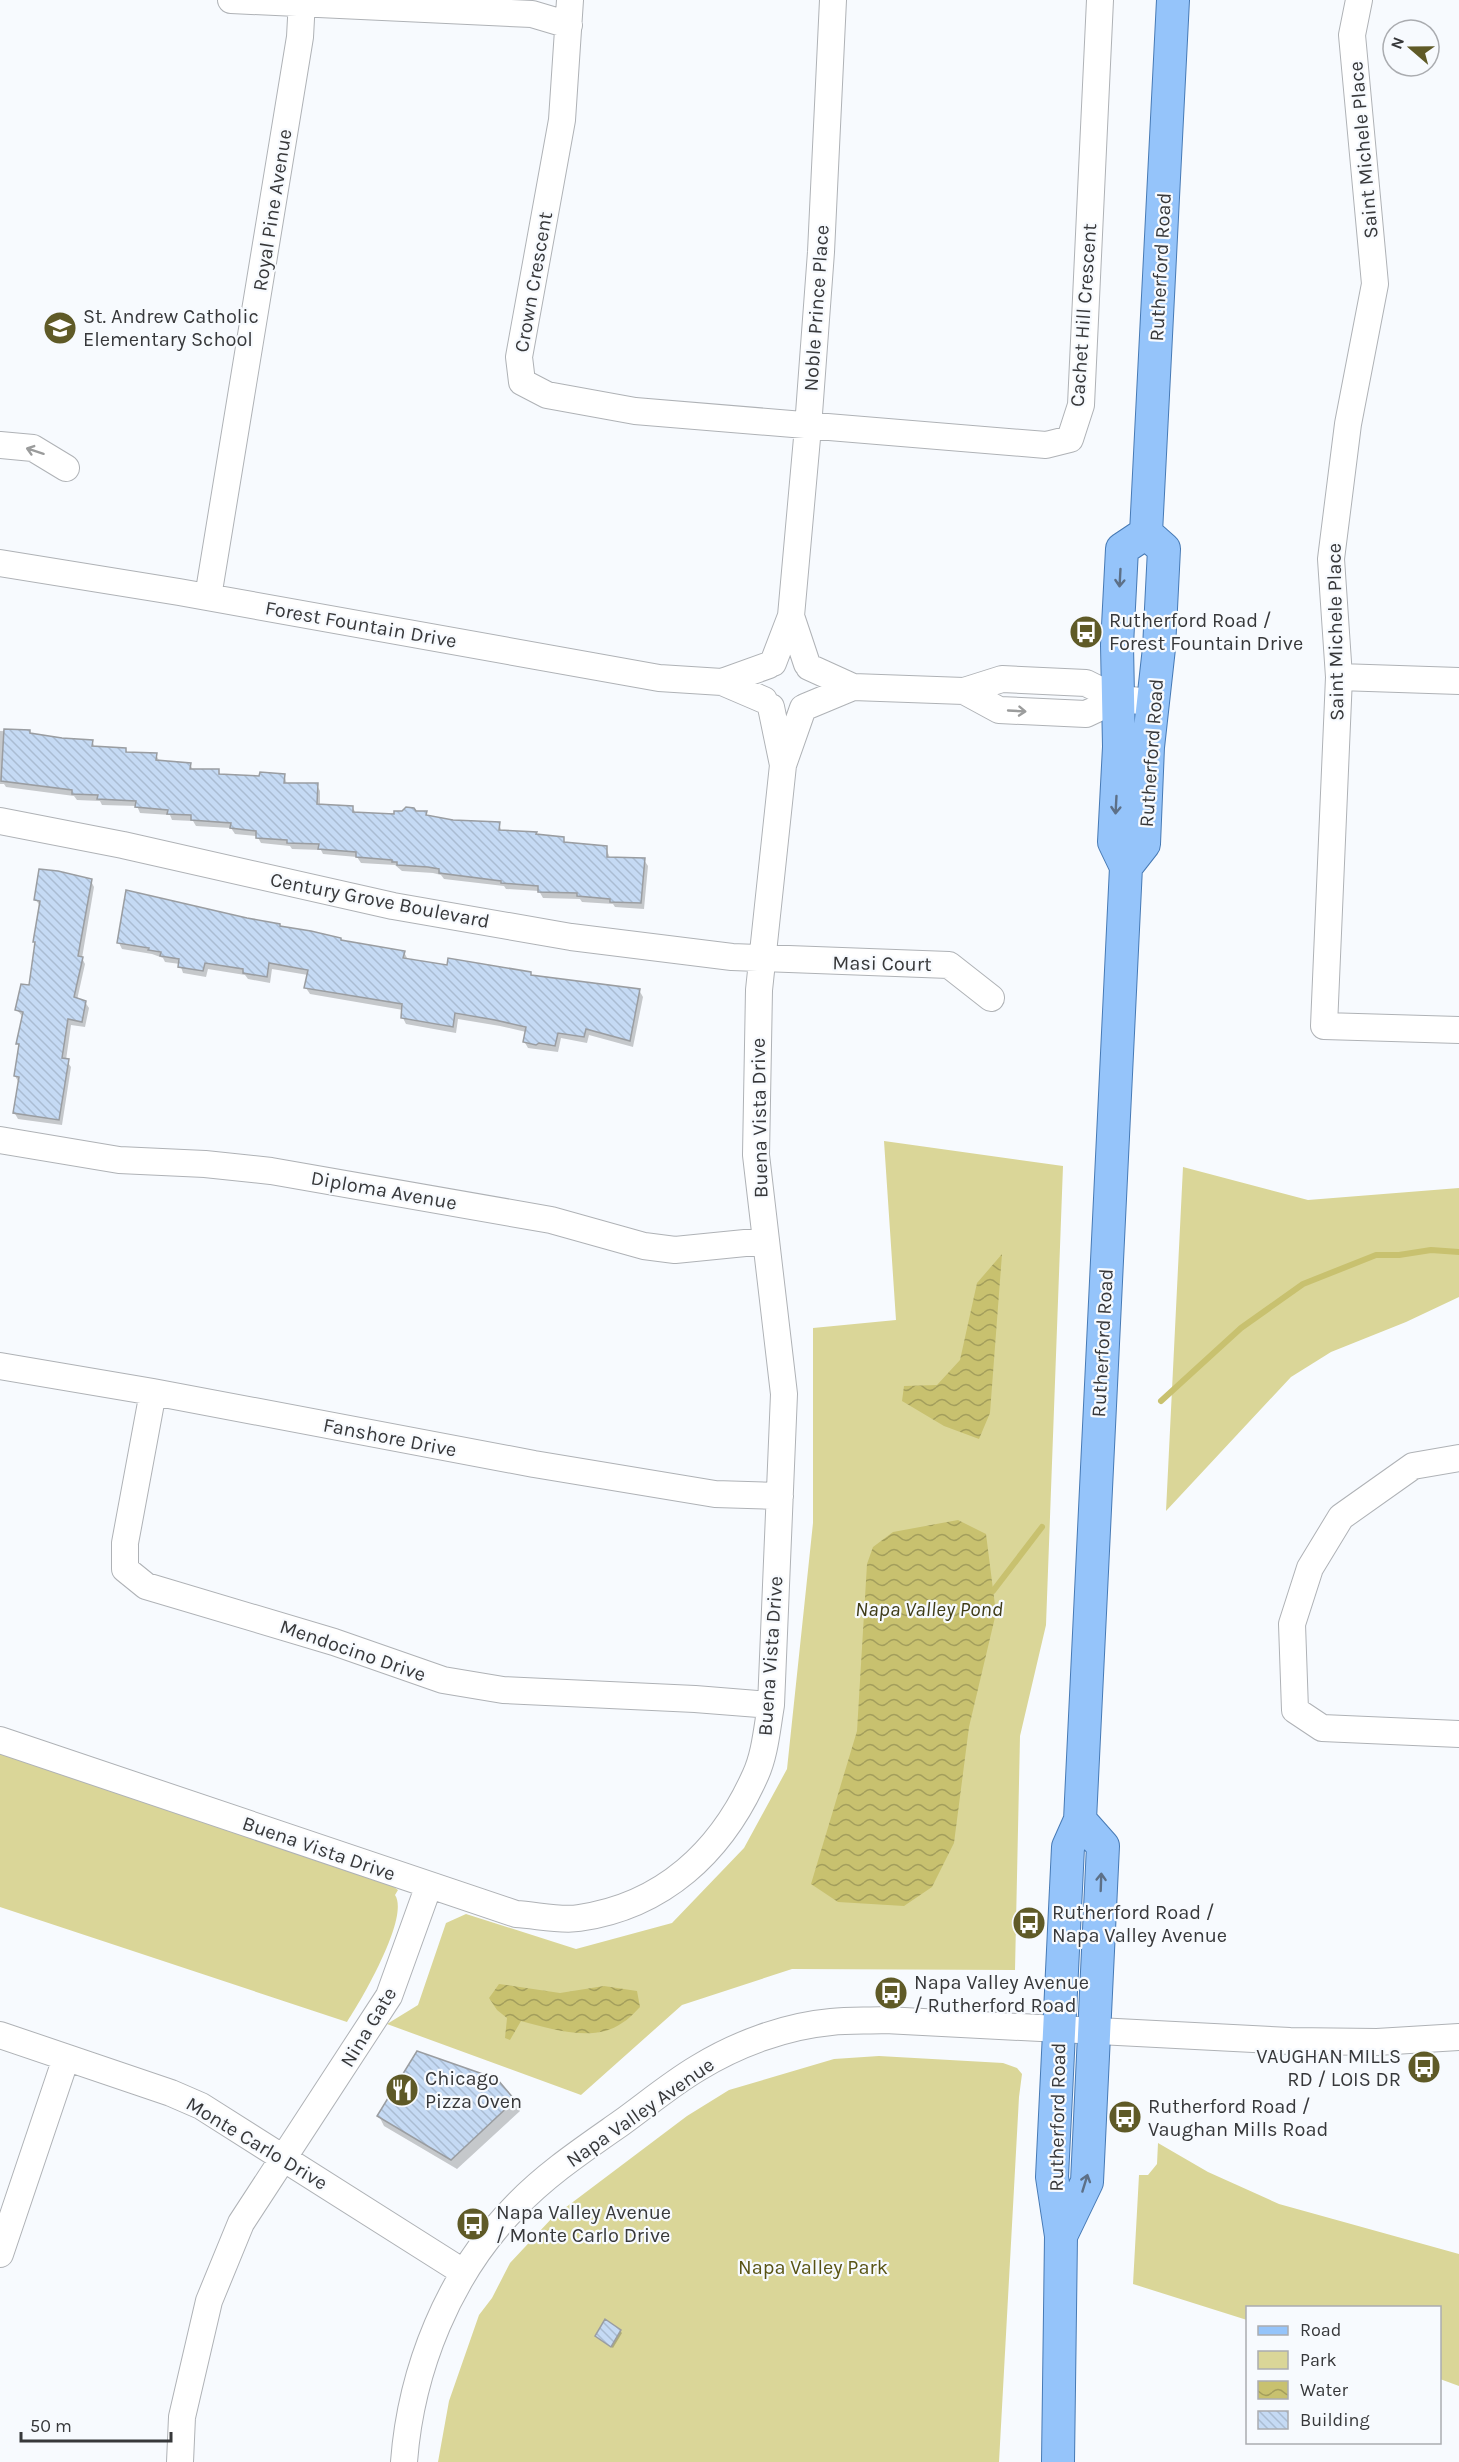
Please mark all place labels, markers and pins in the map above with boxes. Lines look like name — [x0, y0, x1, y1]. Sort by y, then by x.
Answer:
place label: St. Andrew Catholic Elementary School — [83, 305, 259, 351]
school or university icon: St. Andrew Catholic Elementary School — [42, 310, 78, 346]
place label: Rutherford Road / Forest Fountain Drive — [1109, 609, 1303, 655]
bus stop icon: Rutherford Road / Forest Fountain Drive — [1068, 614, 1104, 650]
place label: Rutherford Road / Napa Valley Avenue — [1052, 1901, 1227, 1947]
bus stop icon: Rutherford Road / Napa Valley Avenue — [1011, 1905, 1047, 1941]
place label: Napa Valley Avenue / Rutherford Road — [914, 1971, 1089, 2017]
bus stop icon: Napa Valley Avenue / Rutherford Road — [873, 1975, 909, 2011]
place label: VAUGHAN MILLS RD / LOIS DR — [1256, 2045, 1401, 2091]
bus stop icon: VAUGHAN MILLS RD / LOIS DR — [1406, 2049, 1442, 2085]
place label: Chicago Pizza Oven — [425, 2067, 522, 2113]
restaurant icon: Chicago Pizza Oven — [384, 2072, 420, 2108]
place label: Rutherford Road / Vaughan Mills Road — [1148, 2095, 1328, 2141]
bus stop icon: Rutherford Road / Vaughan Mills Road — [1107, 2099, 1143, 2135]
place label: Napa Valley Avenue / Monte Carlo Drive — [496, 2201, 671, 2247]
bus stop icon: Napa Valley Avenue / Monte Carlo Drive — [455, 2206, 491, 2242]

